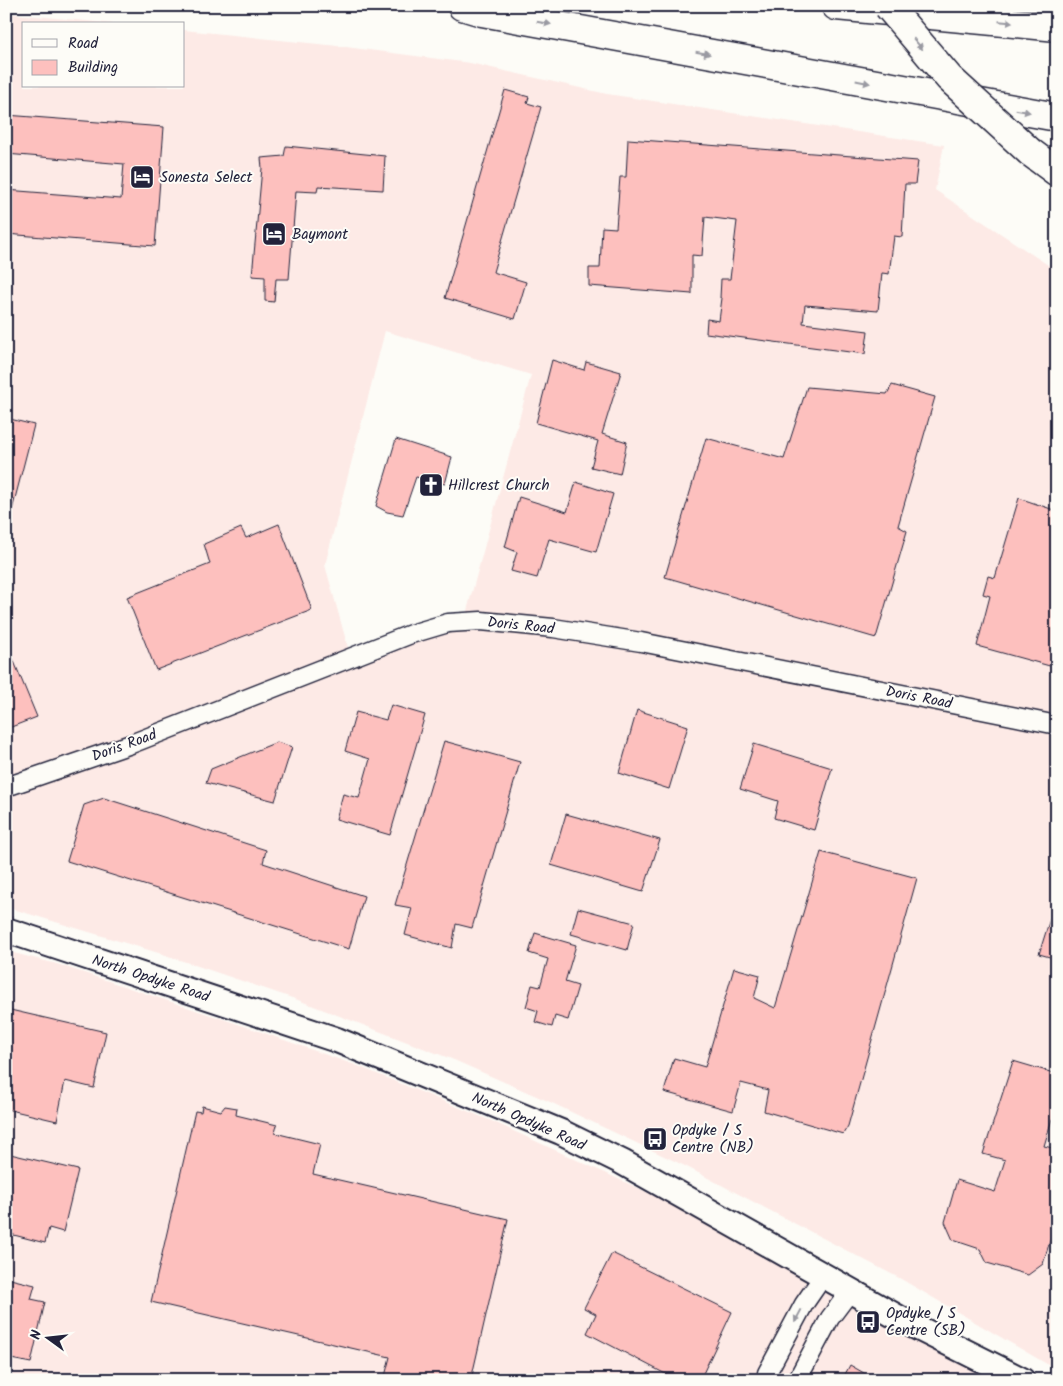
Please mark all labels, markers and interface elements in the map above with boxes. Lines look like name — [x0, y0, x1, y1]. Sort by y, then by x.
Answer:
one-way arrow — [998, 19, 1014, 27]
one-way arrow — [536, 20, 552, 28]
legend — [22, 22, 185, 88]
text: Road — [68, 32, 99, 56]
one-way arrow — [913, 38, 924, 51]
one-way arrow — [696, 49, 712, 57]
text: Building — [68, 56, 118, 80]
one-way arrow — [856, 79, 872, 87]
one-way arrow — [1015, 108, 1031, 116]
hotel icon: Sonesta Select — [129, 164, 155, 190]
place label: Sonesta Select — [160, 166, 253, 190]
hotel icon: Baymont — [261, 221, 287, 247]
place label: Baymont — [292, 223, 348, 247]
church icon: Hillcrest Church — [418, 472, 444, 498]
place label: Hillcrest Church — [448, 474, 550, 498]
street label: Doris Road — [486, 611, 556, 642]
street label: Doris Road — [883, 680, 955, 716]
street label: Doris Road — [89, 723, 161, 769]
street label: North Opdyke Road — [89, 949, 213, 1009]
street label: North Opdyke Road — [468, 1086, 590, 1158]
place label: Opdyke / S Centre (NB) — [672, 1119, 754, 1160]
bus stop icon: Opdyke / S Centre (NB) — [642, 1126, 668, 1152]
place label: Opdyke / S Centre (SB) — [886, 1302, 966, 1343]
one-way arrow — [794, 1309, 802, 1323]
bus stop icon: Opdyke / S Centre (SB) — [855, 1309, 881, 1335]
north arrow — [22, 1314, 72, 1364]
text: N — [25, 1328, 48, 1342]

